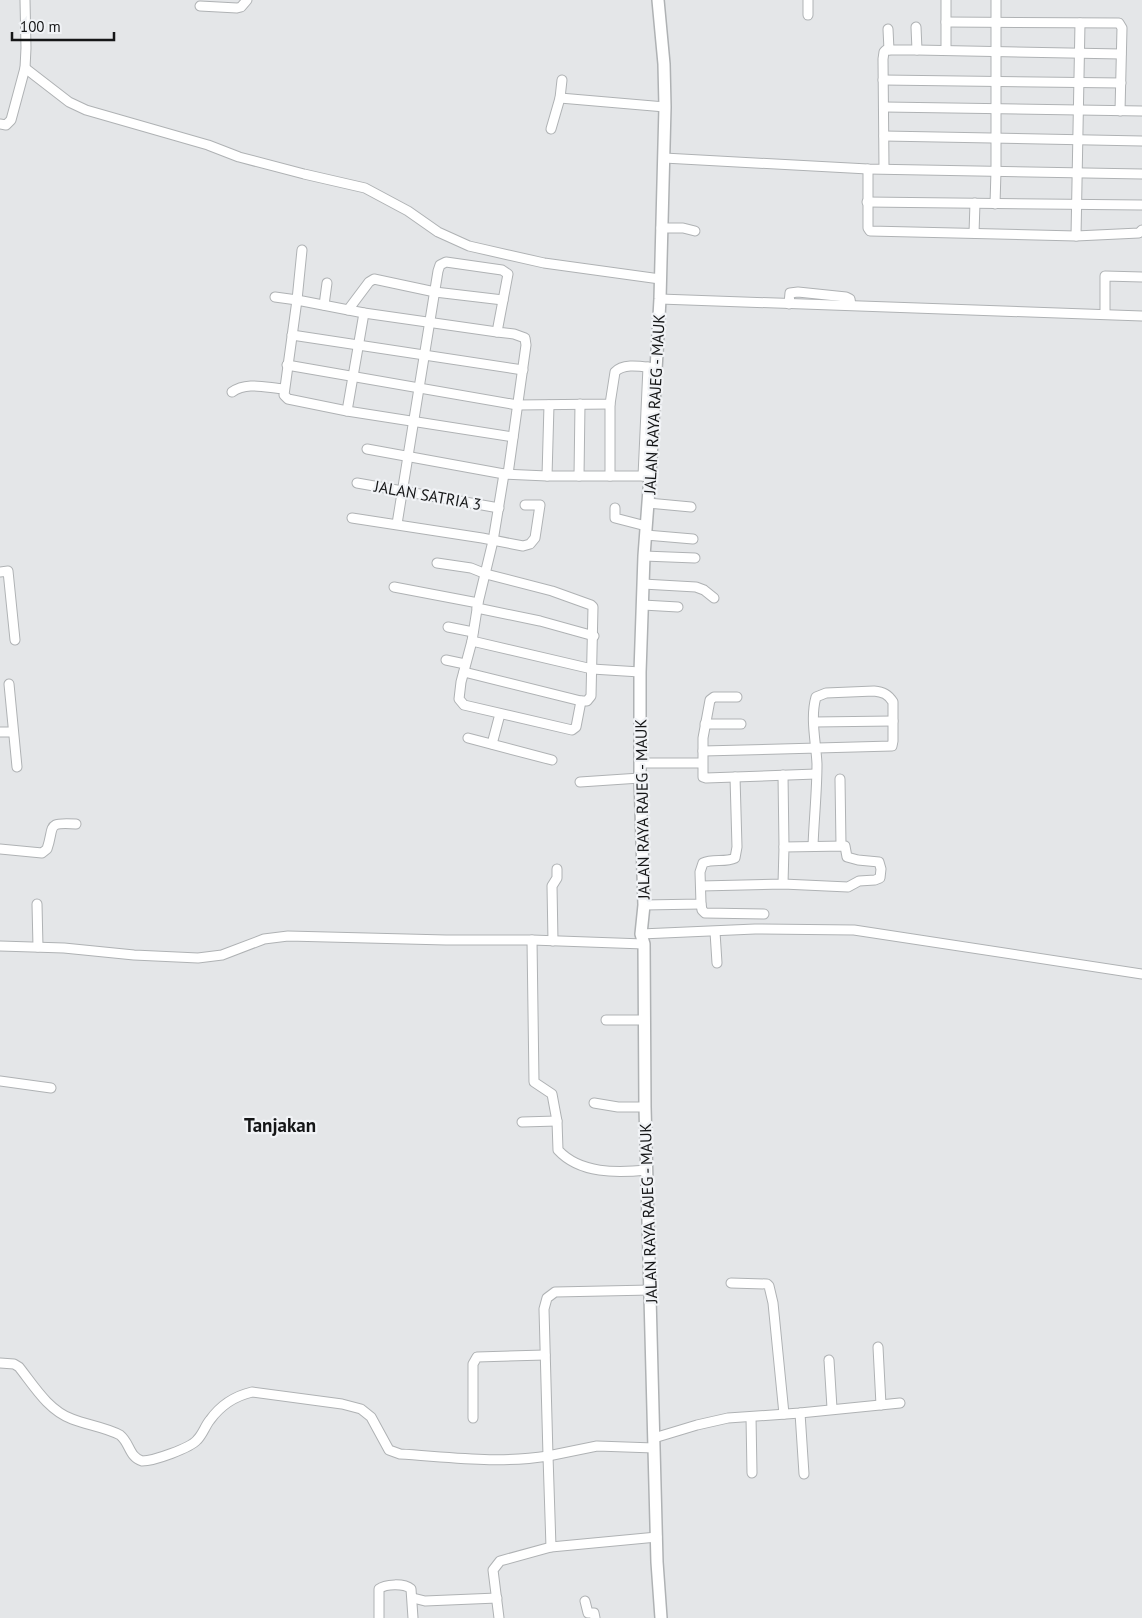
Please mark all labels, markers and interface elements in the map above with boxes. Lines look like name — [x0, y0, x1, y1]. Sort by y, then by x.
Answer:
scale bar — [12, 10, 115, 42]
text: 100 m — [20, 17, 61, 36]
street label: JALAN RAYA RAJEG - MAUK — [639, 313, 669, 496]
street label: JALAN SATRIA 3 — [372, 476, 483, 514]
street label: JALAN RAYA RAJEG - MAUK — [630, 718, 654, 900]
district label: Tanjakan — [244, 1113, 316, 1137]
street label: JALAN RAYA RAJEG - MAUK — [635, 1122, 661, 1305]

